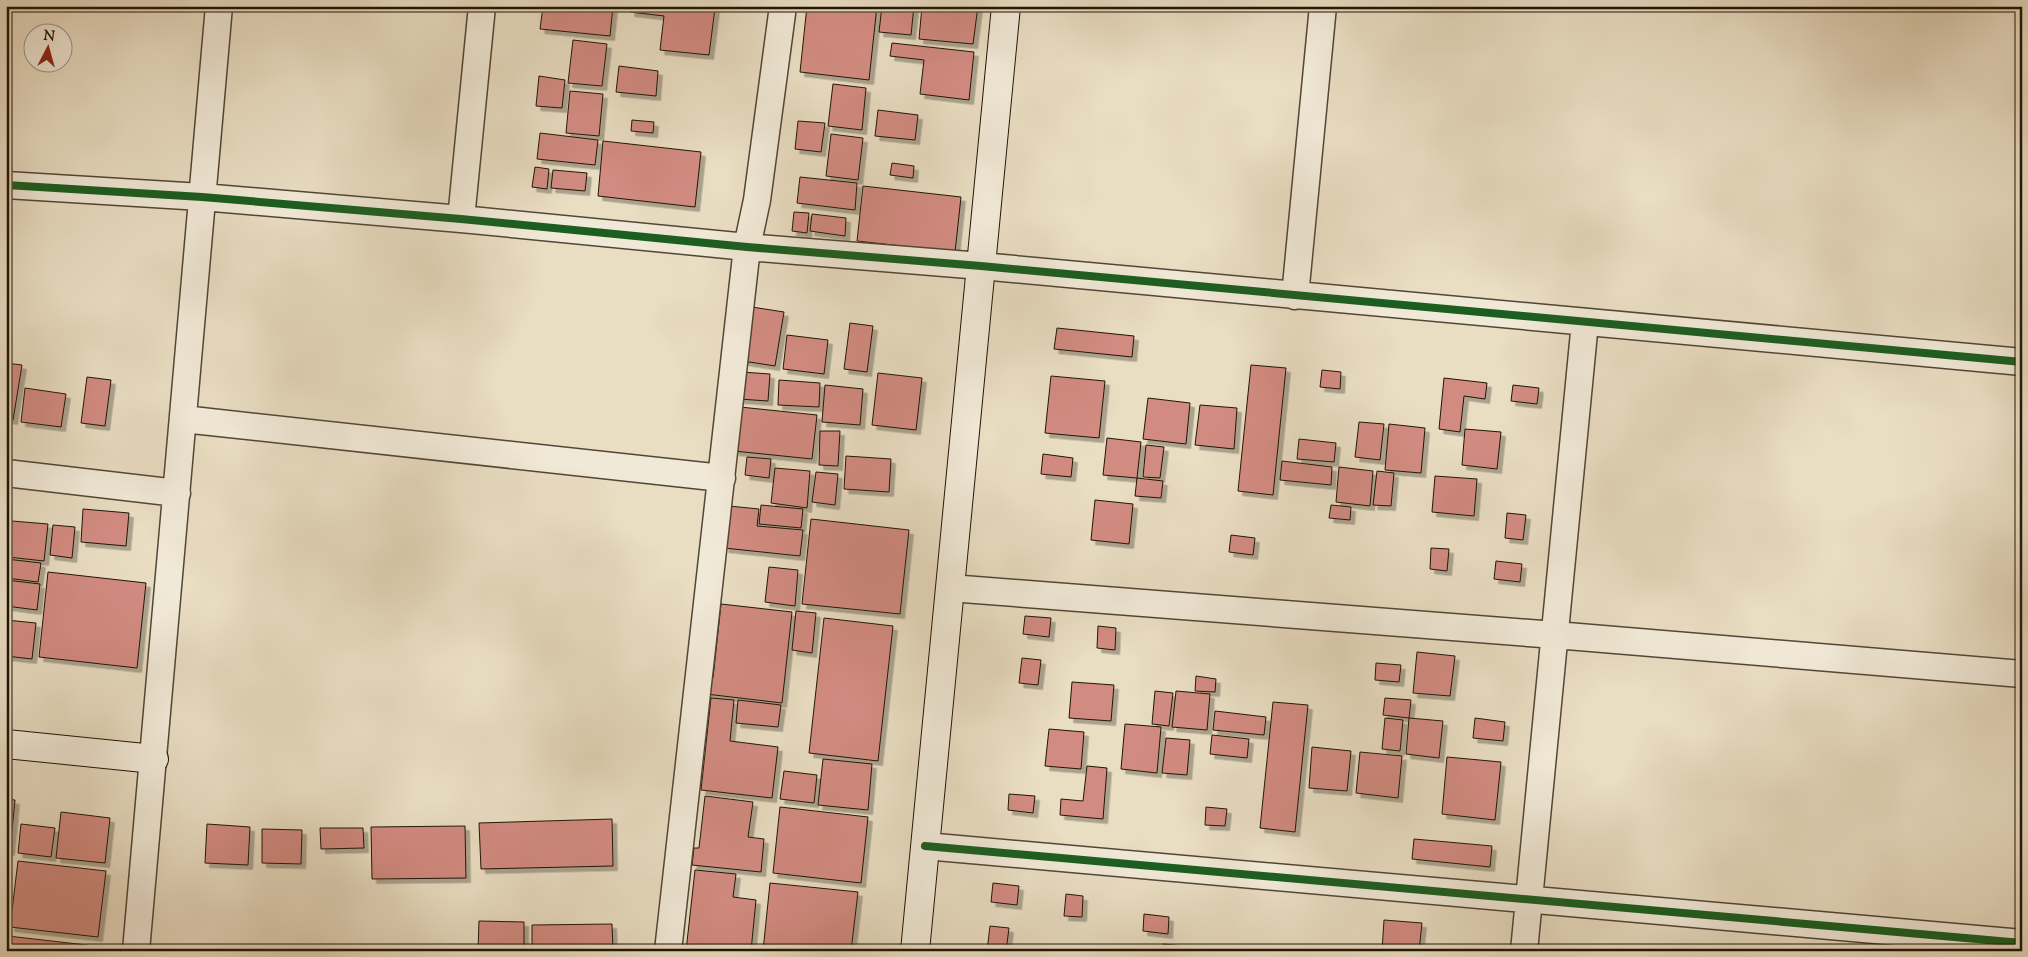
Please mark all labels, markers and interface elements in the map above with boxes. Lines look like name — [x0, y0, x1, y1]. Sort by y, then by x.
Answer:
north arrow — [22, 22, 72, 72]
text: N — [43, 27, 56, 48]

